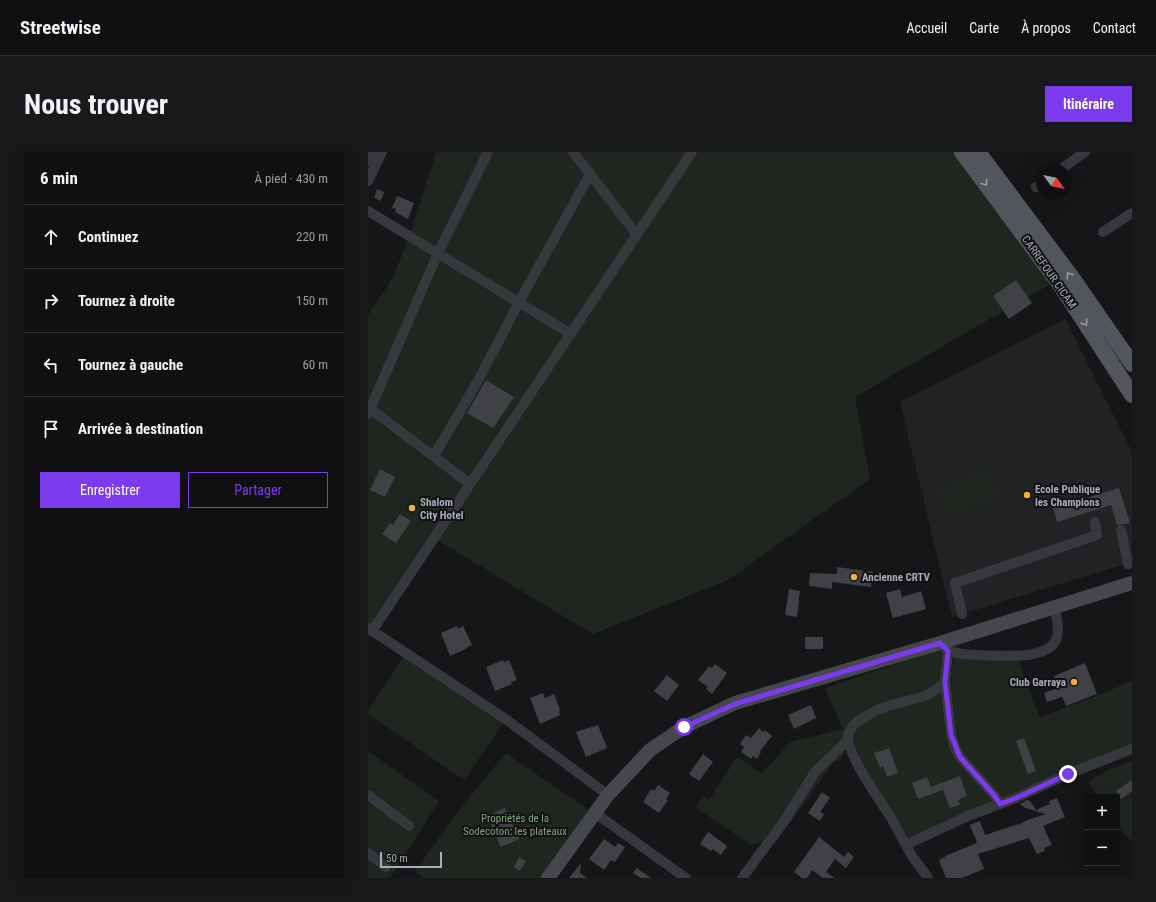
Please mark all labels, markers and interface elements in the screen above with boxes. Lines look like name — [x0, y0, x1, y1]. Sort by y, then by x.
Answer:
text: Streetwise — [20, 16, 101, 39]
text: Accueil — [906, 20, 947, 36]
text: Carte — [969, 20, 999, 36]
text: À propos — [1021, 20, 1071, 36]
text: Contact — [1093, 20, 1136, 36]
button: Itinéraire — [1045, 86, 1132, 122]
text: Nous trouver — [24, 88, 168, 121]
north arrow — [1036, 164, 1072, 200]
text: 6 min — [40, 168, 78, 188]
text: À pied · 430 m — [254, 171, 328, 186]
one-way arrow — [980, 179, 987, 186]
icon: ahead — [40, 226, 62, 248]
text: Continuez — [78, 228, 139, 246]
text: 220 m — [296, 229, 328, 244]
street label: CARREFOUR CICAM — [1019, 233, 1079, 311]
one-way arrow — [1067, 272, 1074, 279]
icon: right — [40, 290, 62, 312]
text: Tournez à droite — [78, 292, 175, 310]
text: 150 m — [296, 293, 328, 308]
one-way arrow — [1080, 319, 1088, 326]
icon: left — [40, 354, 62, 376]
text: Tournez à gauche — [78, 356, 183, 374]
text: 60 m — [302, 357, 328, 372]
icon: arrive — [40, 418, 62, 440]
text: Arrivée à destination — [78, 420, 203, 438]
button: Enregistrer — [40, 472, 180, 508]
button: Partager — [188, 472, 328, 508]
place label: Ecole Publique les Champions — [1035, 483, 1100, 509]
marker: Ecole Publique les Champions — [1022, 490, 1032, 500]
place label: Shalom City Hotel — [420, 496, 464, 522]
marker: Shalom City Hotel — [407, 503, 417, 513]
place label: Ancienne CRTV — [862, 571, 931, 584]
marker: Ancienne CRTV — [849, 572, 859, 582]
place label: Club Garraya — [1010, 676, 1066, 689]
marker: Club Garraya — [1069, 677, 1079, 687]
route start — [675, 718, 693, 736]
route end — [1059, 765, 1077, 783]
map controls — [1084, 794, 1120, 866]
button: + — [1084, 794, 1120, 830]
park label: Propriétés de la Sodecoton: les plateaux — [463, 812, 567, 838]
button: − — [1084, 830, 1120, 866]
scale bar — [380, 850, 442, 869]
text: 50 m — [386, 852, 408, 865]

